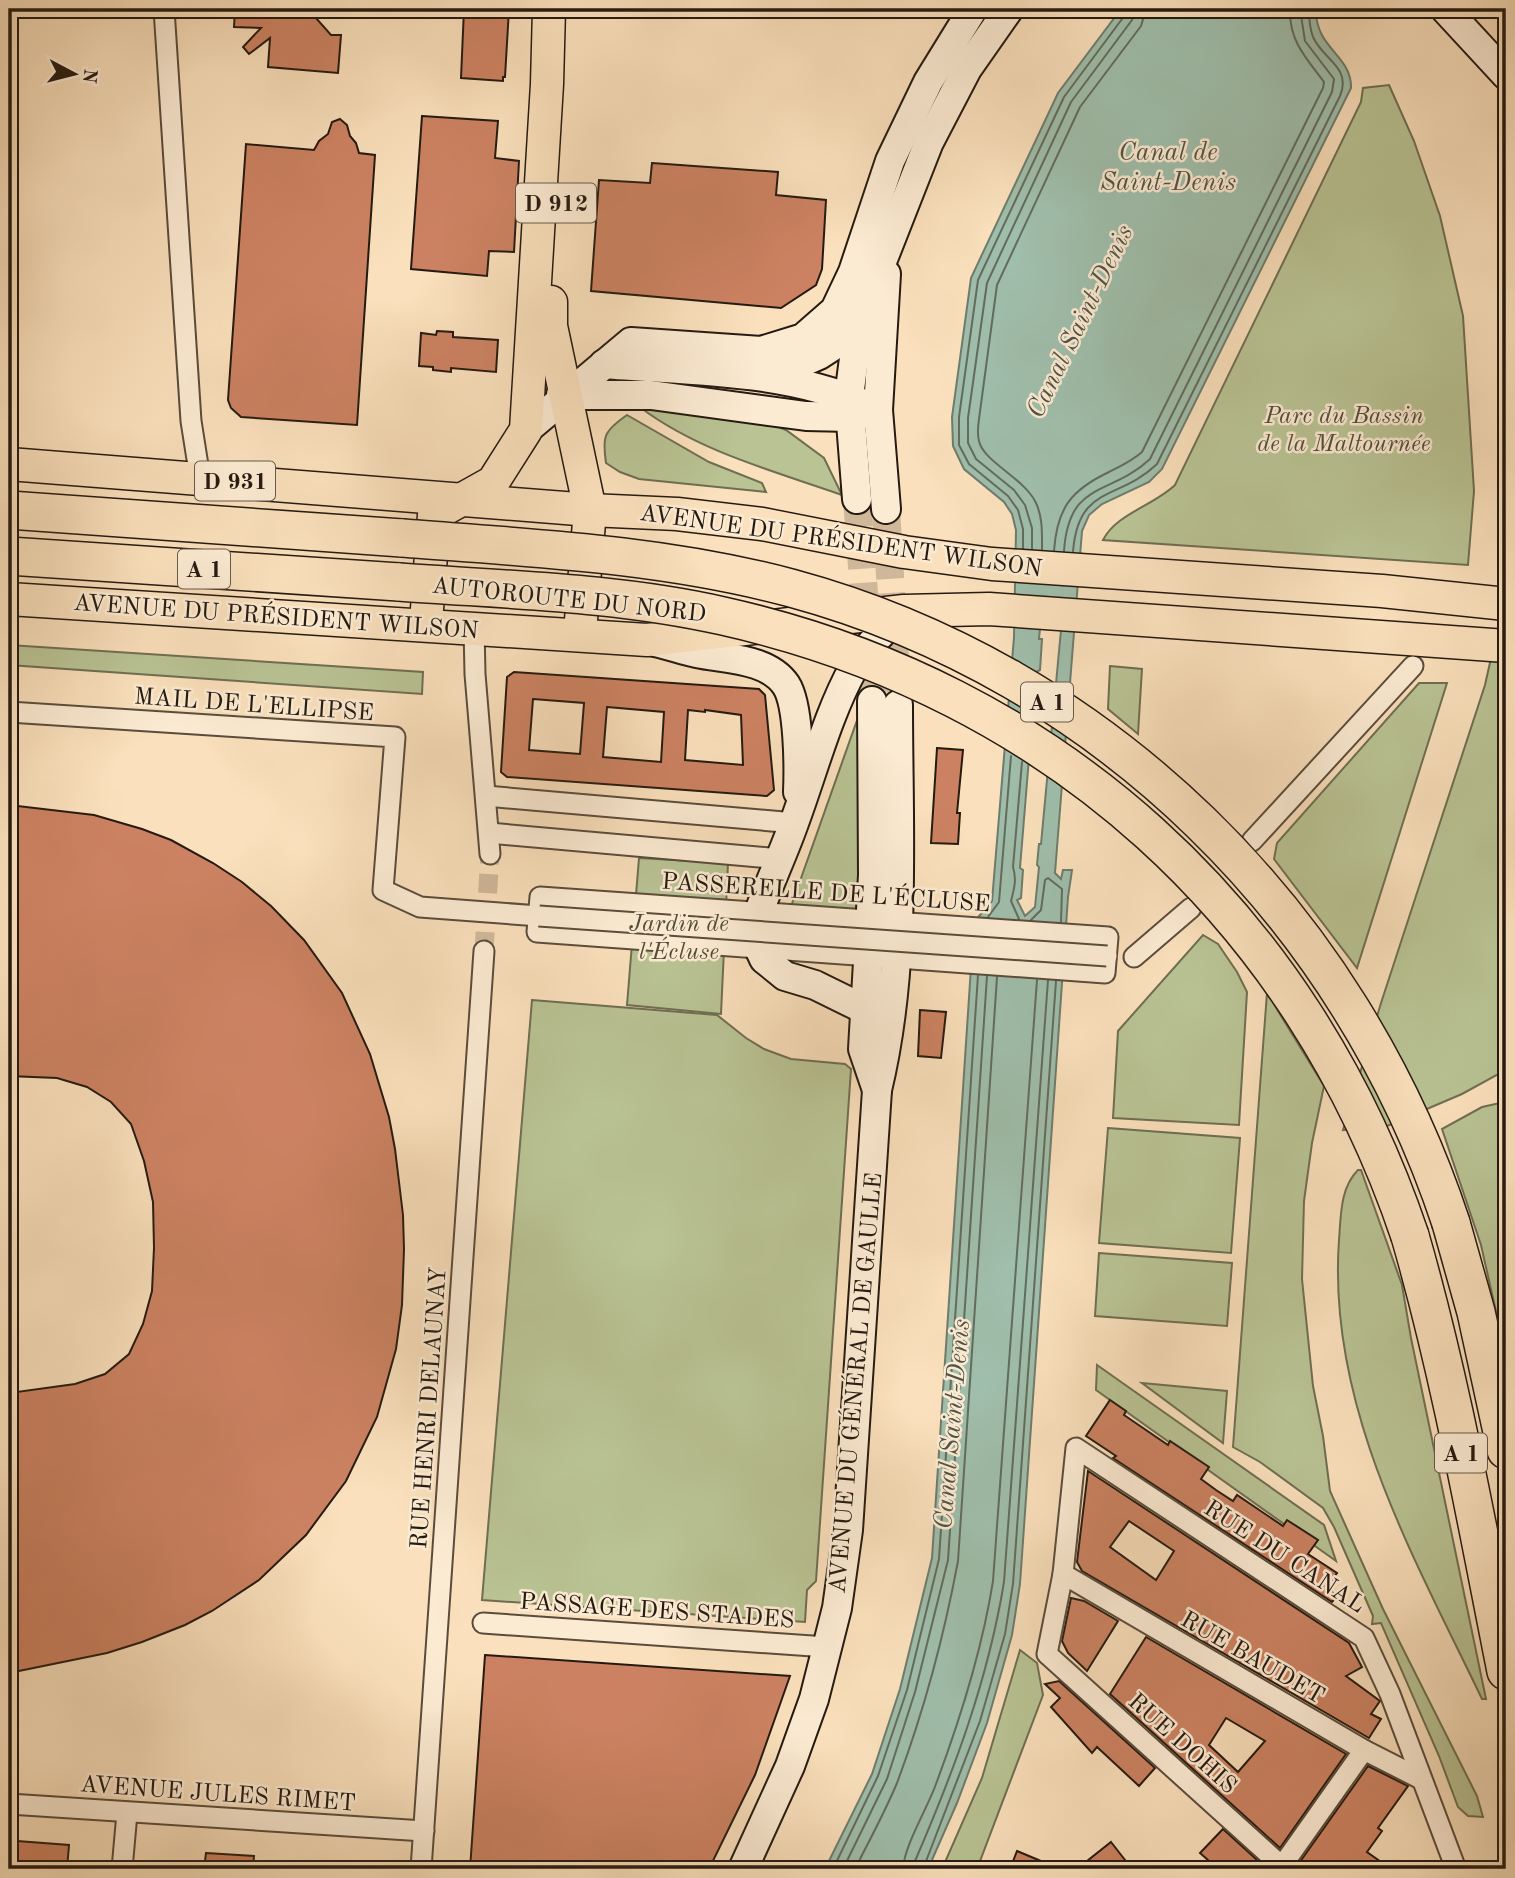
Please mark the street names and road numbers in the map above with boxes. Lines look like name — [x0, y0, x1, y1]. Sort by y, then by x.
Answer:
road number: D 912 — [516, 184, 596, 222]
road number: D 931 — [195, 461, 275, 500]
street label: AVENUE DU PRÉSIDENT WILSON — [638, 498, 1044, 582]
road number: A 1 — [178, 550, 230, 589]
street label: AUTOROUTE DU NORD — [430, 575, 707, 627]
street label: AVENUE DU PRÉSIDENT WILSON — [72, 588, 480, 644]
road number: A 1 — [1021, 682, 1073, 722]
street label: MAIL DE L'ELLIPSE — [133, 686, 375, 726]
street label: PASSERELLE DE L'ÉCLUSE — [661, 867, 991, 917]
street label: AVENUE DU GÉNÉRAL DE GAULLE — [823, 1171, 887, 1595]
street label: RUE HENRI DELAUNAY — [408, 1266, 452, 1550]
road number: A 1 — [1435, 1434, 1487, 1472]
street label: RUE DU CANAL — [1199, 1497, 1369, 1619]
street label: PASSAGE DES STADES — [519, 1590, 795, 1634]
street label: RUE BAUDET — [1176, 1608, 1328, 1709]
street label: RUE DOHIS — [1123, 1690, 1241, 1799]
street label: AVENUE JULES RIMET — [79, 1773, 357, 1817]

